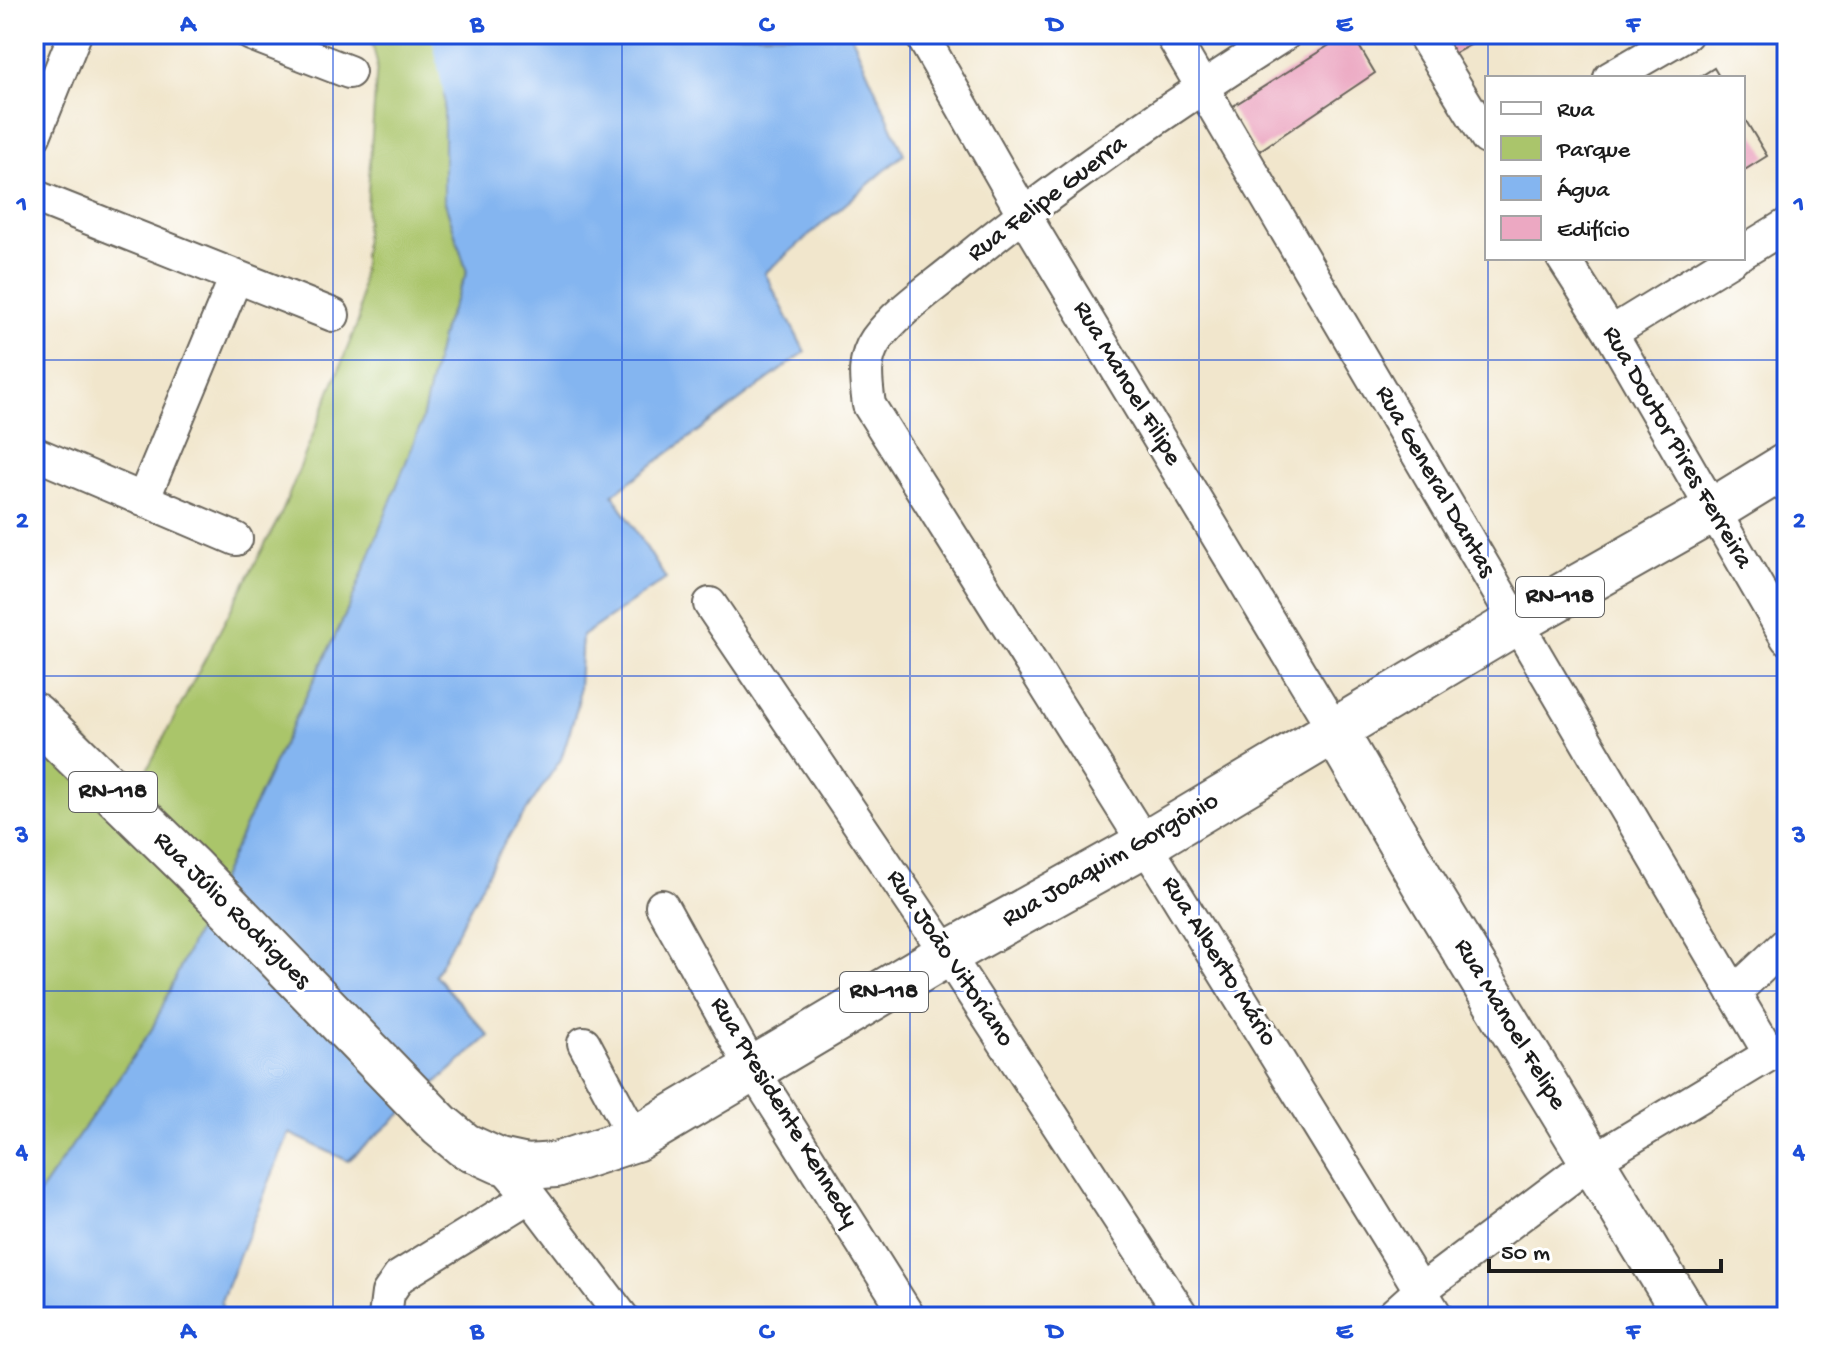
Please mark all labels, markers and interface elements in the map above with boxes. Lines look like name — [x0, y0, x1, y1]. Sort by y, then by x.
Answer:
text: A — [179, 11, 197, 42]
text: B — [469, 11, 485, 42]
text: C — [759, 11, 776, 42]
text: D — [1045, 11, 1065, 42]
text: E — [1336, 11, 1354, 42]
text: F — [1625, 11, 1641, 42]
legend — [1485, 76, 1745, 260]
text: Rua — [1557, 97, 1595, 126]
street label: Rua Felipe Guerra — [962, 129, 1135, 270]
text: Parque — [1556, 137, 1631, 166]
text: Água — [1557, 177, 1610, 206]
text: 1 — [16, 191, 27, 222]
text: 1 — [1793, 191, 1804, 222]
text: Edifício — [1557, 217, 1630, 246]
street label: Rua Manoel Filipe — [1065, 296, 1188, 472]
street label: Rua Doutor Pires Ferreira — [1594, 321, 1759, 576]
street label: Rua General Dantas — [1367, 381, 1502, 584]
text: 2 — [16, 507, 29, 538]
text: 2 — [1793, 507, 1806, 538]
road number: RN-118 — [1516, 577, 1604, 617]
road number: RN-118 — [69, 772, 157, 812]
street label: Rua Joaquim Gorgônio — [997, 786, 1225, 936]
text: 3 — [14, 822, 29, 853]
text: 3 — [1791, 822, 1806, 853]
street label: Rua Júlio Rodrigues — [146, 826, 317, 997]
street label: Rua João Vitoriano — [878, 864, 1020, 1054]
street label: Rua Alberto Mário — [1153, 871, 1283, 1053]
street label: Rua Manoel Felipe — [1446, 934, 1573, 1117]
road number: RN-118 — [840, 972, 928, 1012]
street label: Rua Presidente Kennedy — [702, 992, 864, 1234]
text: 4 — [15, 1138, 29, 1169]
text: 4 — [1792, 1138, 1806, 1169]
scale bar — [1489, 1223, 1721, 1273]
text: 50 m — [1501, 1240, 1550, 1269]
text: A — [179, 1318, 197, 1349]
text: B — [469, 1318, 485, 1349]
text: C — [759, 1318, 776, 1349]
text: D — [1045, 1318, 1065, 1349]
text: E — [1336, 1318, 1354, 1349]
text: F — [1625, 1318, 1641, 1349]

